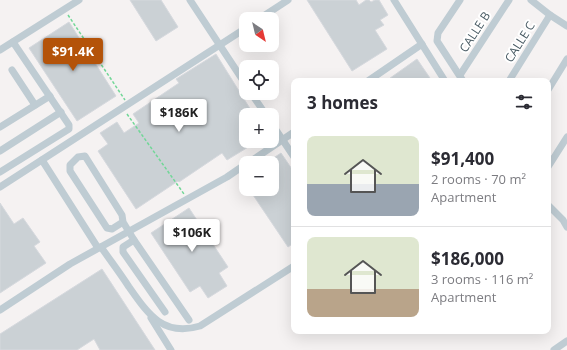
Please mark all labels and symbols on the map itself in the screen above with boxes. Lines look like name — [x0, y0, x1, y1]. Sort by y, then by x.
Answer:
street label: CALLE B — [455, 8, 494, 55]
north arrow — [239, 12, 279, 52]
street label: CALLE C — [500, 18, 539, 65]
pin: $91.4K — [40, 38, 106, 72]
pin: $186K — [151, 99, 207, 133]
pin: $106K — [164, 219, 220, 253]

